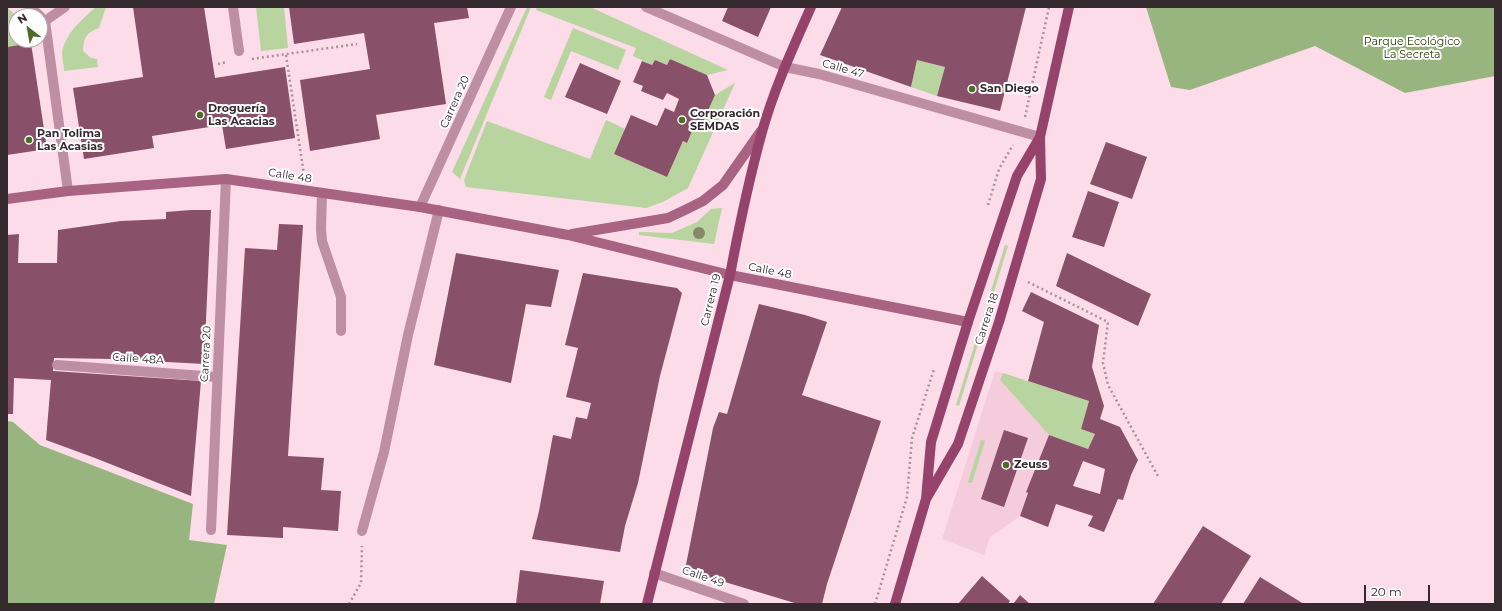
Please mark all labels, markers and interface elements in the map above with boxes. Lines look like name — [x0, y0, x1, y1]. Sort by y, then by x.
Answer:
north arrow — [8, 8, 48, 48]
text: N — [15, 10, 30, 27]
park label: Parque Ecológico La Secreta — [1364, 35, 1460, 61]
street label: Calle 47 — [821, 57, 865, 81]
street label: Carrera 20 — [438, 74, 472, 130]
place label: San Diego — [980, 82, 1039, 96]
marker: San Diego — [967, 84, 977, 94]
place label: Droguería Las Acacias — [208, 102, 275, 128]
place label: Corporación SEMDAS — [690, 107, 760, 133]
marker: Droguería Las Acacias — [195, 110, 205, 120]
marker: Corporación SEMDAS — [677, 115, 687, 125]
place label: Pan Tolima Las Acasias — [37, 127, 103, 153]
marker: Pan Tolima Las Acasias — [24, 135, 34, 145]
street label: Calle 48 — [267, 166, 313, 186]
street label: Calle 48 — [747, 260, 793, 282]
street label: Carrera 19 — [698, 272, 724, 328]
street label: Carrera 18 — [972, 291, 1002, 347]
street label: Carrera 20 — [198, 326, 214, 382]
street label: Calle 48A — [112, 351, 164, 367]
place label: Zeuss — [1014, 458, 1047, 472]
marker: Zeuss — [1001, 460, 1011, 470]
street label: Calle 49 — [680, 564, 726, 590]
scale bar — [1366, 577, 1432, 603]
text: 20 m — [1371, 584, 1402, 599]

